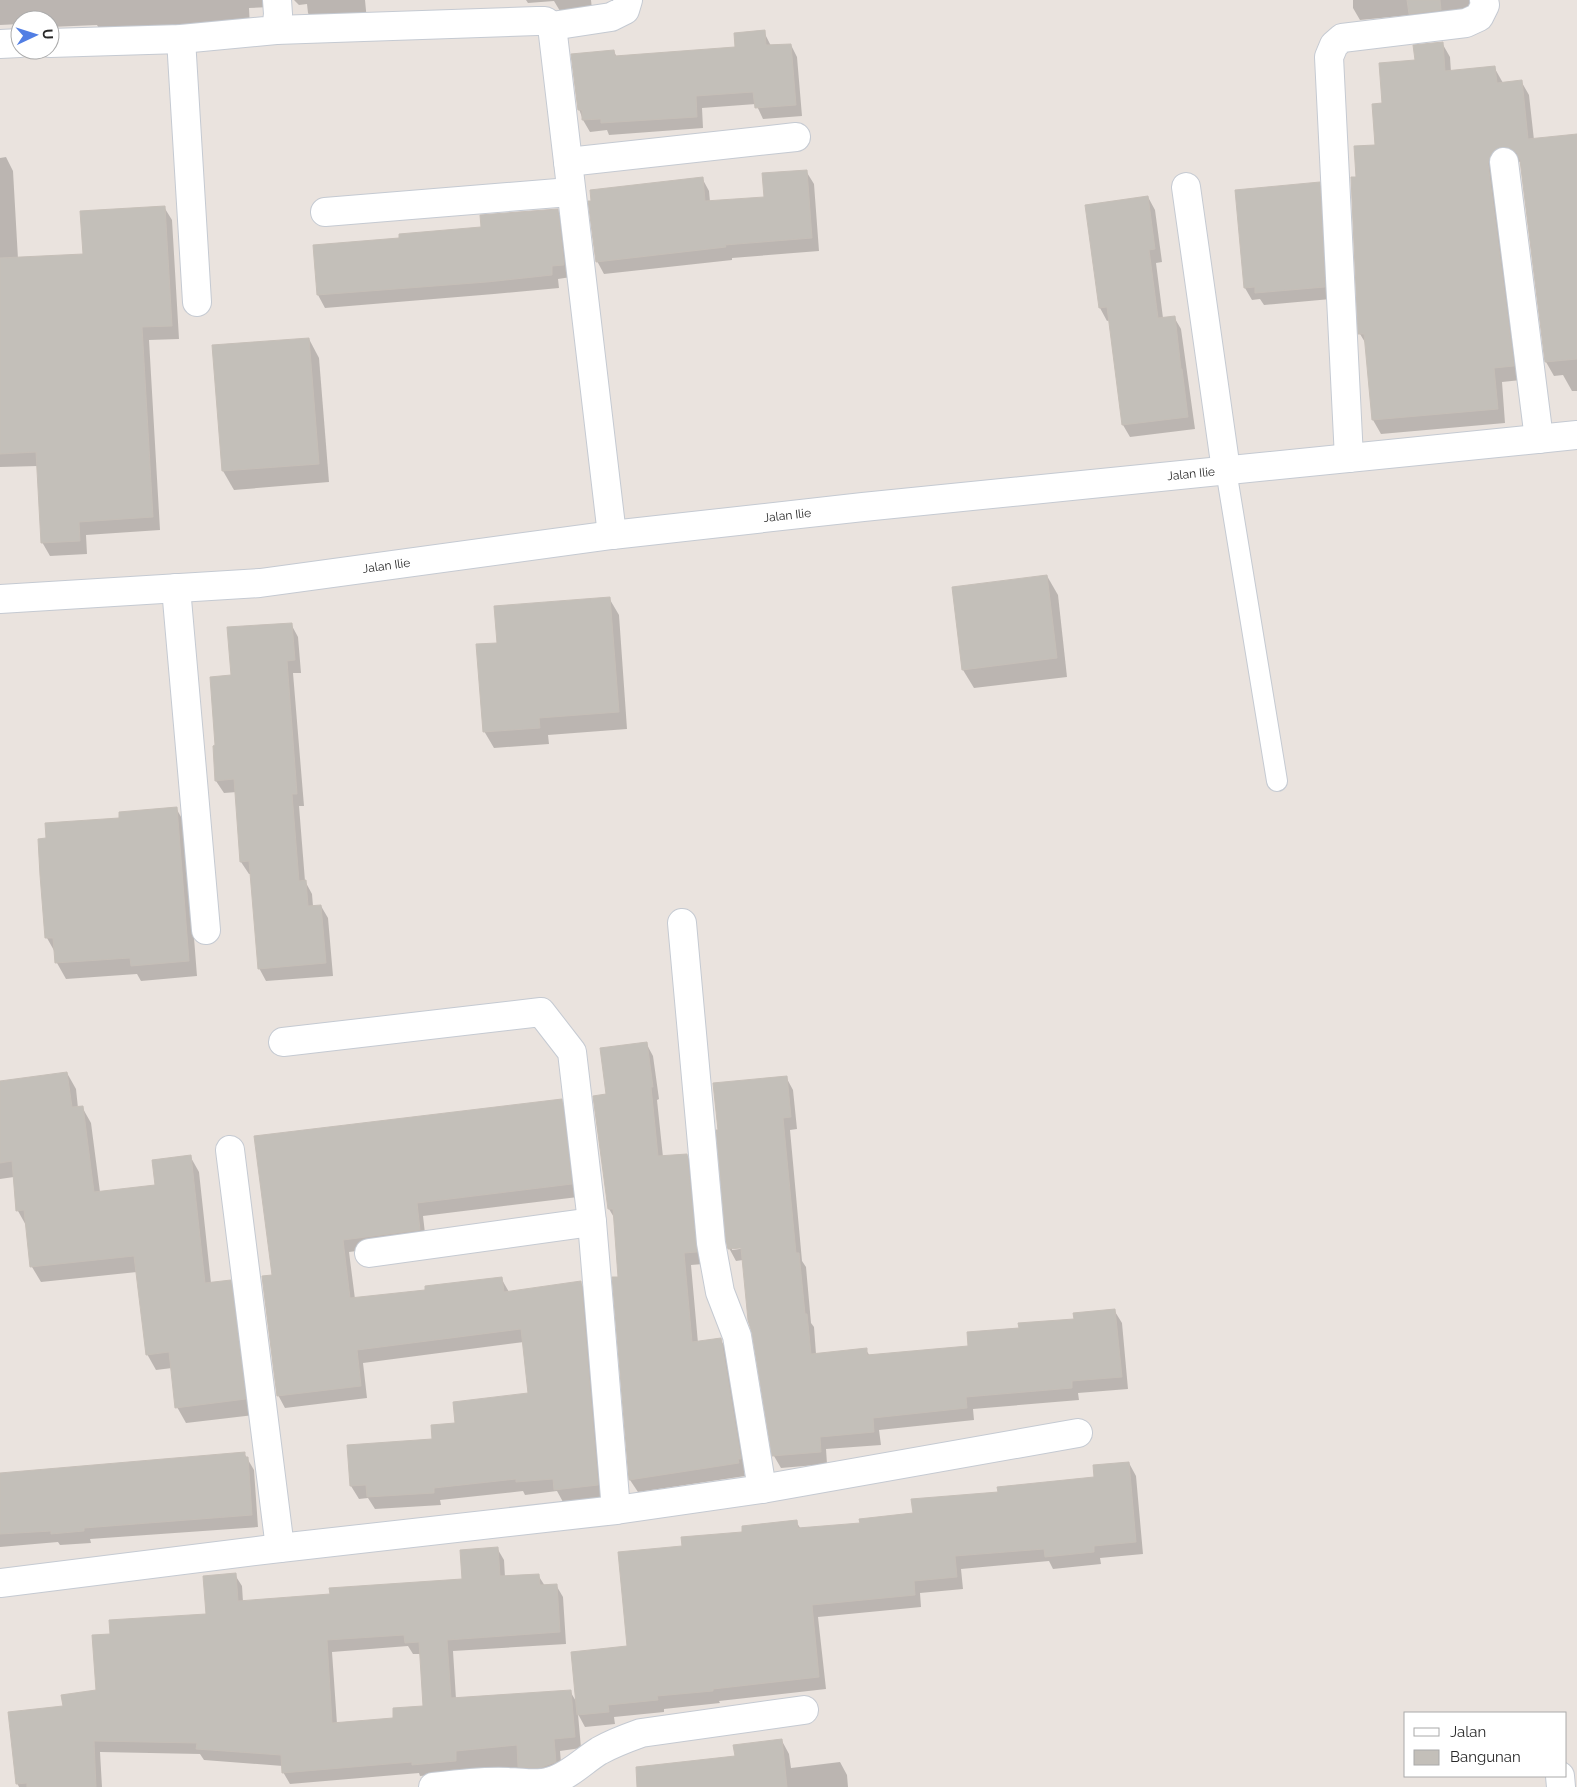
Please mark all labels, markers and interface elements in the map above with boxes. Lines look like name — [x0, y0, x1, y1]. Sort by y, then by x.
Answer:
north arrow — [10, 10, 60, 60]
text: U — [40, 28, 56, 40]
street label: Jalan Ilie — [1166, 465, 1216, 483]
street label: Jalan Ilie — [763, 506, 812, 525]
street label: Jalan Ilie — [362, 556, 411, 576]
legend — [1404, 1712, 1567, 1777]
text: Jalan — [1450, 1723, 1486, 1741]
text: Bangunan — [1450, 1748, 1521, 1766]

